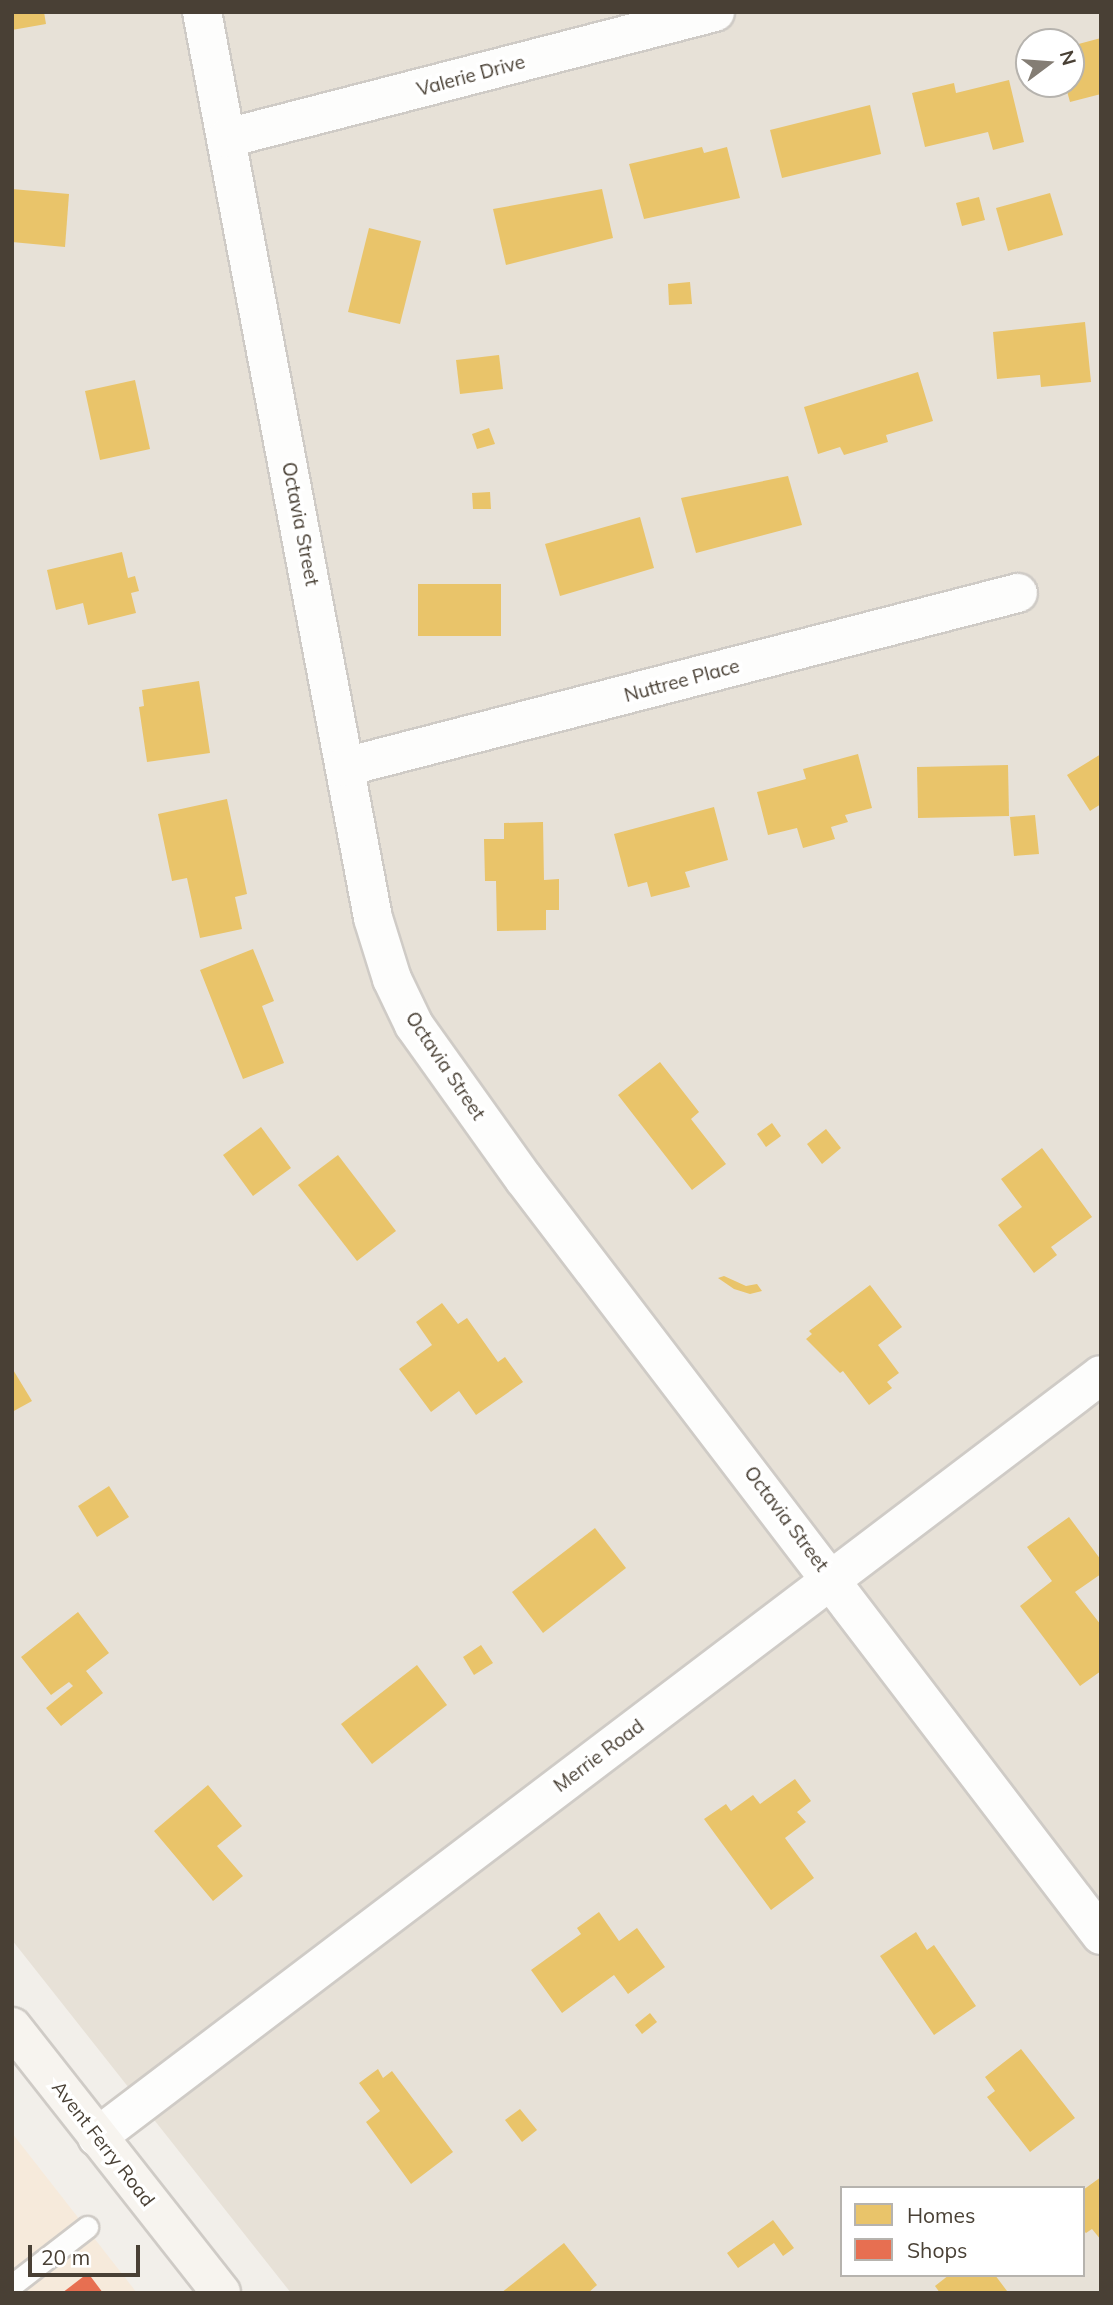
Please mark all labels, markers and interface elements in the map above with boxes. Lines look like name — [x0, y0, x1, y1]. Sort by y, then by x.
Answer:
north arrow — [1015, 28, 1085, 98]
text: N — [1055, 48, 1082, 68]
street label: Valerie Drive — [414, 51, 528, 101]
street label: Octavia Street — [277, 460, 323, 588]
street label: Nuttree Place — [622, 655, 742, 707]
street label: Octavia Street — [400, 1008, 490, 1124]
street label: Octavia Street — [739, 1462, 833, 1576]
street label: Merrie Road — [549, 1715, 649, 1797]
street label: Avent Ferry Road — [47, 2077, 159, 2211]
legend — [840, 2186, 1085, 2277]
text: Homes — [907, 2202, 975, 2228]
scale bar — [32, 2232, 144, 2276]
text: Shops — [907, 2237, 967, 2263]
text: 20 m — [41, 2244, 90, 2270]

